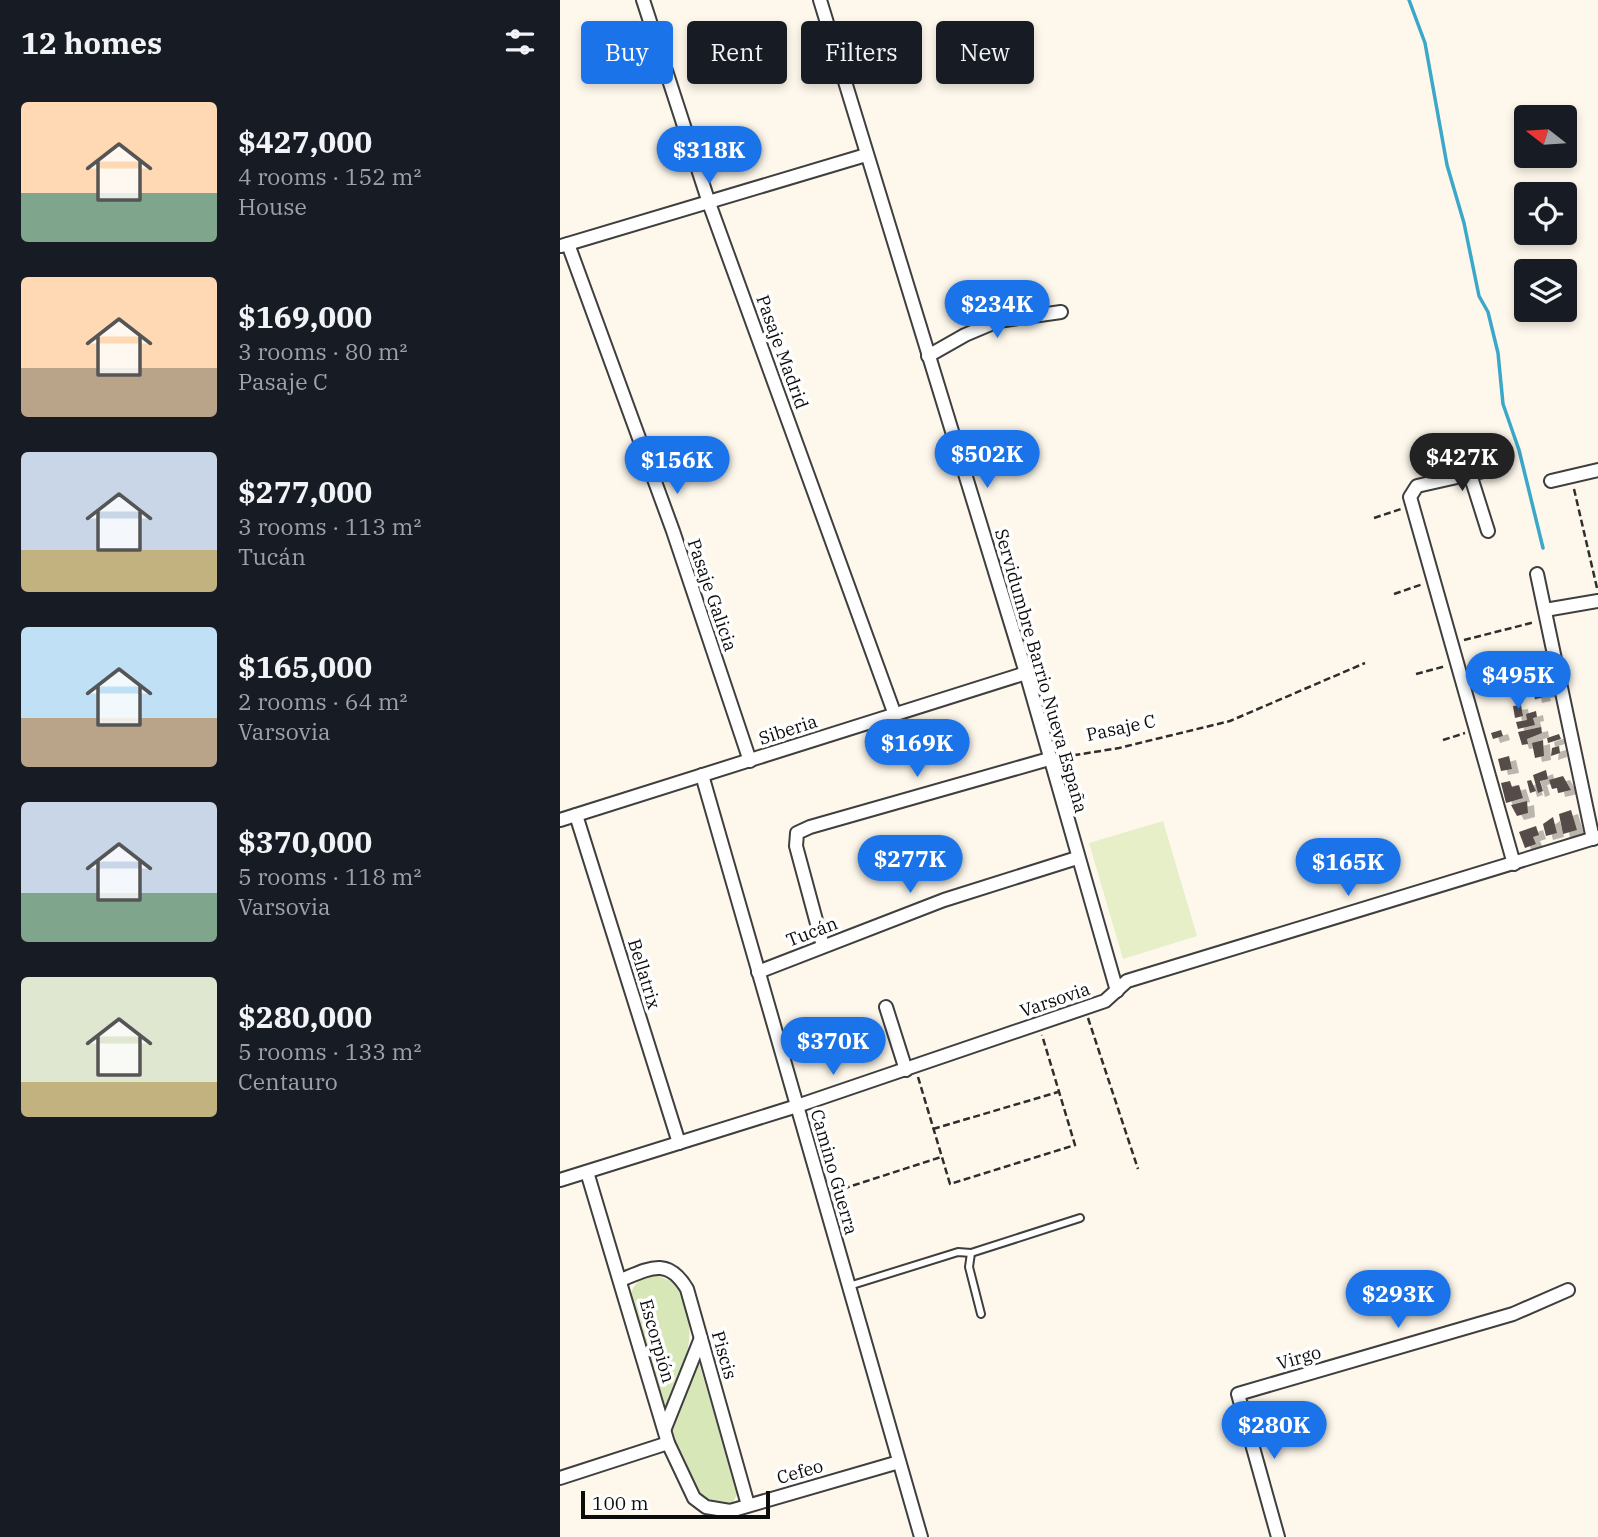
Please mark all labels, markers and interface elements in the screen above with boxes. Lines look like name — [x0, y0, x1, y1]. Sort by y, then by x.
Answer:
chip: Buy — [581, 21, 673, 84]
chip: Rent — [687, 21, 787, 84]
chip: Filters — [801, 21, 922, 84]
chip: New — [936, 21, 1034, 84]
text: 12 homes — [21, 23, 162, 62]
icon: filters — [501, 23, 539, 61]
north arrow — [1514, 105, 1577, 168]
map controls — [1514, 105, 1577, 322]
text: $427,000 — [238, 122, 372, 161]
pin: $318K — [660, 127, 758, 186]
icon: home — [77, 130, 161, 214]
text: $318K — [673, 134, 745, 164]
text: 4 rooms · 152 m² — [238, 161, 421, 191]
button: locate — [1514, 182, 1577, 245]
text: House — [238, 191, 307, 221]
button: layers — [1514, 259, 1577, 322]
pin: $234K — [948, 280, 1046, 340]
text: $234K — [961, 288, 1033, 318]
street label: Pasaje Madrid — [751, 292, 814, 412]
text: $169,000 — [238, 297, 372, 336]
icon: home — [77, 305, 161, 389]
text: 3 rooms · 80 m² — [238, 336, 408, 366]
text: Pasaje C — [238, 366, 328, 396]
pin: $502K — [938, 430, 1036, 490]
pin: $427K — [1413, 434, 1511, 493]
pin: $156K — [628, 436, 726, 496]
text: $502K — [951, 438, 1023, 468]
text: $427K — [1426, 441, 1498, 471]
text: $156K — [641, 444, 713, 474]
text: $277,000 — [238, 472, 372, 511]
icon: home — [77, 480, 161, 564]
text: 3 rooms · 113 m² — [238, 511, 421, 541]
street label: Servidumbre Barrio Nueva España — [990, 526, 1093, 816]
street label: Pasaje Galicia — [682, 536, 743, 654]
text: Tucán — [238, 541, 306, 571]
text: $165,000 — [238, 647, 372, 686]
pin: $495K — [1469, 652, 1567, 711]
icon: home — [77, 655, 161, 739]
text: $495K — [1482, 659, 1554, 689]
text: 2 rooms · 64 m² — [238, 686, 408, 716]
street label: Siberia — [756, 709, 820, 750]
street label: Pasaje C — [1084, 709, 1158, 746]
text: Varsovia — [238, 716, 331, 746]
pin: $169K — [868, 720, 966, 779]
text: $169K — [881, 727, 953, 757]
text: $370,000 — [238, 822, 372, 861]
icon: home — [77, 830, 161, 914]
pin: $277K — [861, 836, 959, 895]
pin: $165K — [1299, 838, 1397, 898]
text: $277K — [874, 843, 946, 873]
text: $165K — [1312, 846, 1384, 876]
text: 5 rooms · 118 m² — [238, 861, 421, 891]
text: Varsovia — [238, 891, 331, 921]
street label: Tucán — [783, 911, 841, 952]
street label: Bellatrix — [623, 936, 666, 1012]
street label: Varsovia — [1017, 977, 1093, 1022]
text: $280,000 — [238, 997, 372, 1036]
icon: home — [77, 1005, 161, 1089]
pin: $370K — [784, 1018, 882, 1077]
text: $370K — [797, 1025, 869, 1055]
text: 5 rooms · 133 m² — [238, 1036, 421, 1066]
text: Centauro — [238, 1066, 338, 1096]
street label: Camino Guerra — [806, 1106, 863, 1237]
pin: $293K — [1349, 1270, 1447, 1330]
text: $293K — [1362, 1278, 1434, 1308]
street label: Escorpión — [635, 1296, 680, 1385]
street label: Piscis — [707, 1328, 742, 1382]
street label: Virgo — [1274, 1340, 1324, 1375]
pin: $280K — [1225, 1402, 1323, 1461]
text: $280K — [1238, 1409, 1310, 1439]
street label: Cefeo — [774, 1454, 826, 1489]
scale bar — [581, 1488, 770, 1520]
text: 100 m — [592, 1491, 649, 1515]

